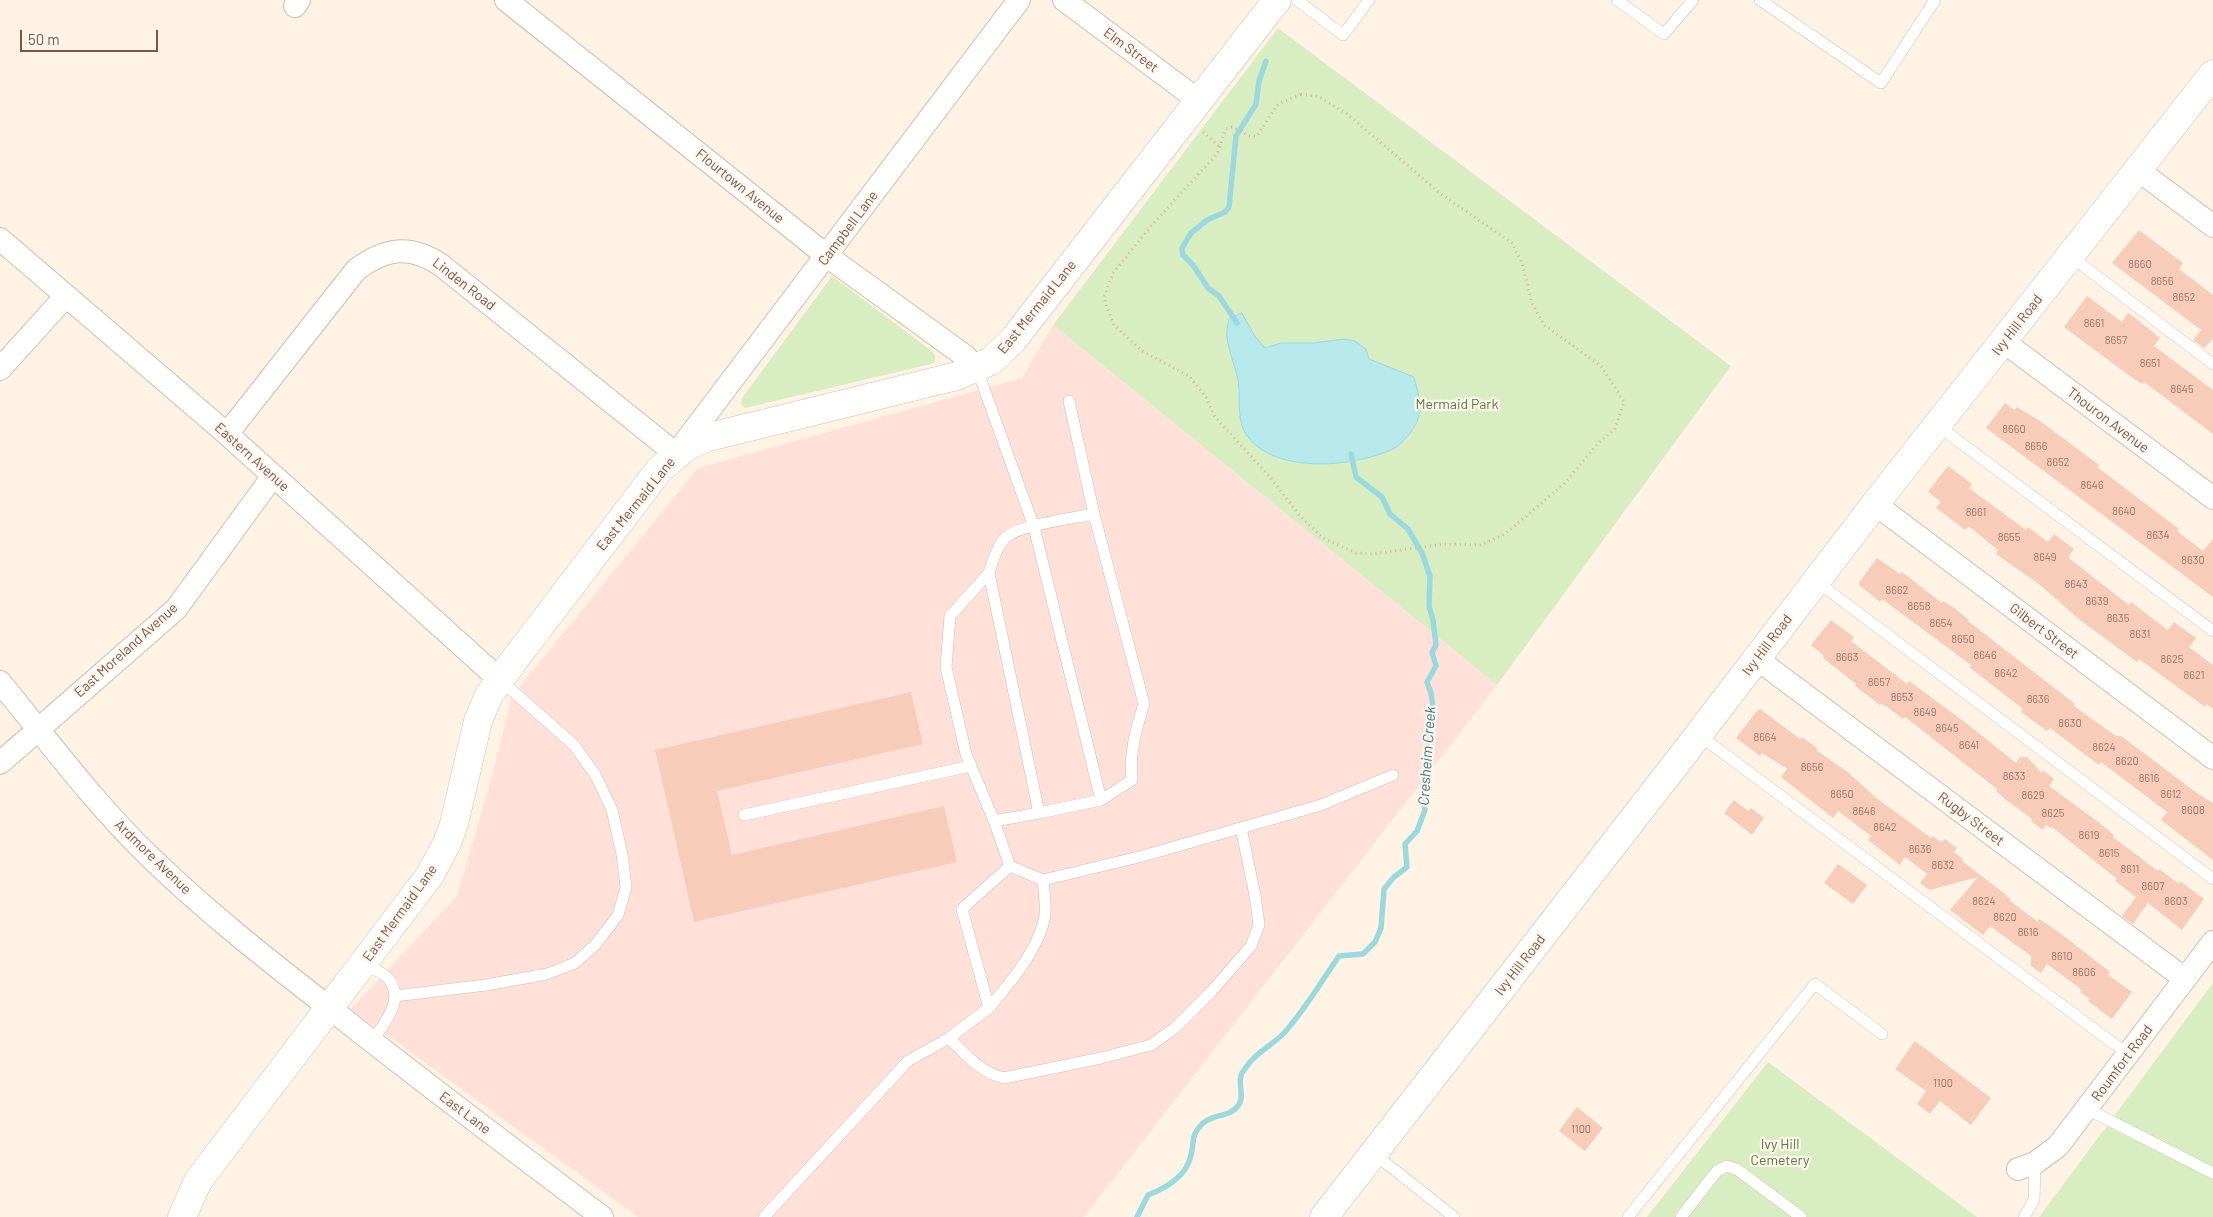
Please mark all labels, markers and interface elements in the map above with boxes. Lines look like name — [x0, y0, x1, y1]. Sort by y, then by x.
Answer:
scale bar — [22, 20, 160, 52]
street label: Elm Street — [1100, 24, 1162, 76]
text: 50 m — [28, 30, 60, 48]
street label: Flourtown Avenue — [692, 145, 788, 227]
street label: Campbell Lane — [814, 187, 882, 269]
street label: Linden Road — [429, 254, 499, 314]
street label: East Mermaid Lane — [994, 257, 1080, 357]
house number: 8660 — [2128, 257, 2152, 271]
house number: 8656 — [2151, 274, 2173, 288]
house number: 8652 — [2173, 290, 2195, 304]
street label: Ivy Hill Road — [1988, 291, 2046, 359]
house number: 8661 — [2084, 316, 2104, 330]
house number: 8657 — [2105, 333, 2127, 347]
house number: 8651 — [2140, 356, 2160, 370]
house number: 8645 — [2170, 382, 2194, 396]
street label: Thouron Avenue — [2064, 384, 2152, 456]
park label: Mermaid Park — [1416, 396, 1498, 412]
street label: Eastern Avenue — [211, 419, 293, 495]
house number: 8660 — [2002, 422, 2026, 436]
house number: 8656 — [2025, 439, 2047, 453]
street label: East Mermaid Lane — [593, 454, 679, 554]
house number: 8652 — [2047, 455, 2069, 469]
house number: 8646 — [2080, 478, 2104, 492]
house number: 8640 — [2112, 504, 2136, 518]
house number: 8661 — [1966, 505, 1986, 519]
house number: 8634 — [2146, 528, 2170, 542]
house number: 8655 — [1998, 530, 2020, 544]
house number: 8649 — [2033, 550, 2057, 564]
house number: 8630 — [2181, 553, 2205, 567]
house number: 8643 — [2064, 577, 2088, 591]
house number: 8662 — [1886, 583, 1908, 597]
house number: 8639 — [2086, 594, 2108, 608]
street label: East Moreland Avenue — [71, 599, 181, 701]
house number: 8658 — [1908, 599, 1930, 613]
street label: Gilbert Street — [2006, 600, 2082, 662]
street label: Ivy Hill Road — [1738, 611, 1796, 679]
house number: 8635 — [2107, 611, 2129, 625]
house number: 8654 — [1929, 616, 1953, 630]
house number: 8631 — [2130, 627, 2150, 641]
house number: 8650 — [1951, 632, 1975, 646]
house number: 8646 — [1973, 648, 1997, 662]
house number: 8663 — [1836, 650, 1858, 664]
house number: 8625 — [2161, 652, 2183, 666]
house number: 8642 — [1994, 666, 2018, 680]
house number: 8621 — [2184, 668, 2204, 682]
house number: 8657 — [1868, 675, 1890, 689]
house number: 8653 — [1891, 690, 1913, 704]
house number: 8636 — [2027, 692, 2049, 706]
house number: 8649 — [1913, 705, 1937, 719]
water label: Cresheim Creek — [1415, 706, 1439, 806]
house number: 8630 — [2058, 716, 2082, 730]
house number: 8645 — [1935, 721, 1959, 735]
house number: 8664 — [1753, 730, 1777, 744]
house number: 8641 — [1959, 738, 1979, 752]
house number: 8624 — [2092, 740, 2116, 754]
house number: 8620 — [2115, 754, 2139, 768]
house number: 8656 — [1801, 760, 1823, 774]
house number: 8633 — [2003, 769, 2025, 783]
house number: 8616 — [2139, 771, 2159, 785]
house number: 8650 — [1830, 787, 1854, 801]
house number: 8612 — [2161, 787, 2181, 801]
house number: 8629 — [2021, 788, 2045, 802]
street label: Rugby Street — [1935, 789, 2007, 849]
house number: 8608 — [2181, 803, 2205, 817]
house number: 8646 — [1852, 804, 1876, 818]
house number: 8625 — [2042, 806, 2064, 820]
street label: Ardmore Avenue — [111, 816, 195, 898]
house number: 8642 — [1873, 820, 1897, 834]
house number: 8619 — [2079, 828, 2099, 842]
house number: 8636 — [1909, 842, 1931, 856]
house number: 8615 — [2099, 846, 2119, 860]
house number: 8632 — [1932, 858, 1954, 872]
street label: East Mermaid Lane — [359, 861, 441, 965]
house number: 8611 — [2121, 862, 2139, 876]
house number: 8607 — [2142, 879, 2164, 893]
house number: 8624 — [1972, 894, 1996, 908]
house number: 8603 — [2164, 894, 2188, 908]
house number: 8620 — [1993, 910, 2017, 924]
house number: 8616 — [2018, 925, 2038, 939]
street label: Ivy Hill Road — [1491, 931, 1549, 999]
house number: 8610 — [2051, 949, 2073, 963]
house number: 8606 — [2072, 965, 2096, 979]
street label: Roumfort Road — [2088, 1021, 2156, 1105]
house number: 1100 — [1933, 1076, 1953, 1090]
street label: East Lane — [436, 1088, 494, 1138]
house number: 1100 — [1571, 1122, 1591, 1136]
park label: Ivy Hill Cemetery — [1750, 1136, 1810, 1168]

